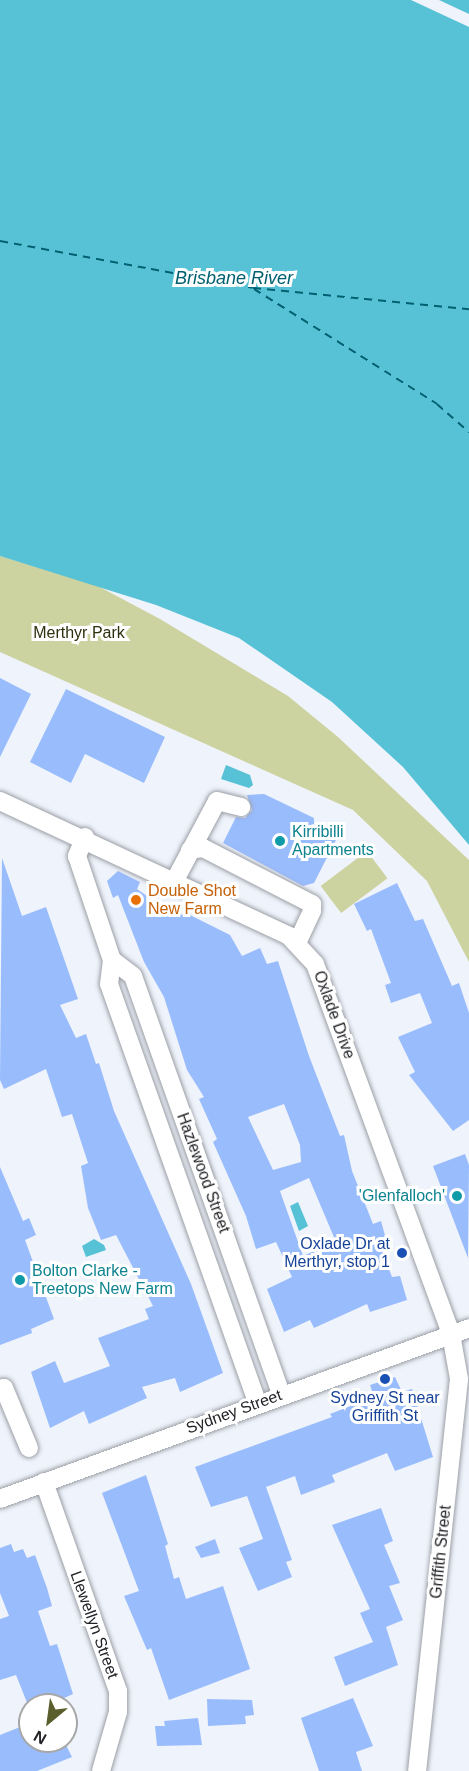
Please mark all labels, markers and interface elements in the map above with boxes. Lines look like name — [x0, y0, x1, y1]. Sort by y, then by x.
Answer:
water label: Brisbane River — [175, 267, 293, 289]
park label: Merthyr Park — [33, 623, 125, 643]
place label: Kirribilli Apartments — [292, 822, 374, 860]
marker: Kirribilli Apartments — [273, 834, 287, 848]
place label: Double Shot New Farm — [148, 881, 236, 919]
marker: Double Shot New Farm — [129, 893, 143, 907]
street label: Oxlade Drive — [309, 968, 359, 1062]
street label: Hazlewood Street — [172, 1110, 234, 1236]
place label: 'Glenfalloch' — [359, 1186, 445, 1206]
marker: 'Glenfalloch' — [450, 1189, 464, 1203]
place label: Oxlade Dr at Merthyr, stop 1 — [284, 1234, 390, 1272]
marker: Oxlade Dr at Merthyr, stop 1 — [395, 1246, 409, 1260]
place label: Bolton Clarke - Treetops New Farm — [32, 1261, 173, 1299]
marker: Bolton Clarke - Treetops New Farm — [13, 1273, 27, 1287]
marker: Sydney St near Griffith St — [378, 1372, 392, 1386]
street label: Sydney Street — [183, 1386, 285, 1438]
place label: Sydney St near Griffith St — [330, 1388, 440, 1426]
street label: Griffith Street — [427, 1504, 455, 1600]
street label: Llewellyn Street — [66, 1569, 122, 1681]
north arrow — [18, 1693, 78, 1753]
text: N — [31, 1727, 49, 1748]

